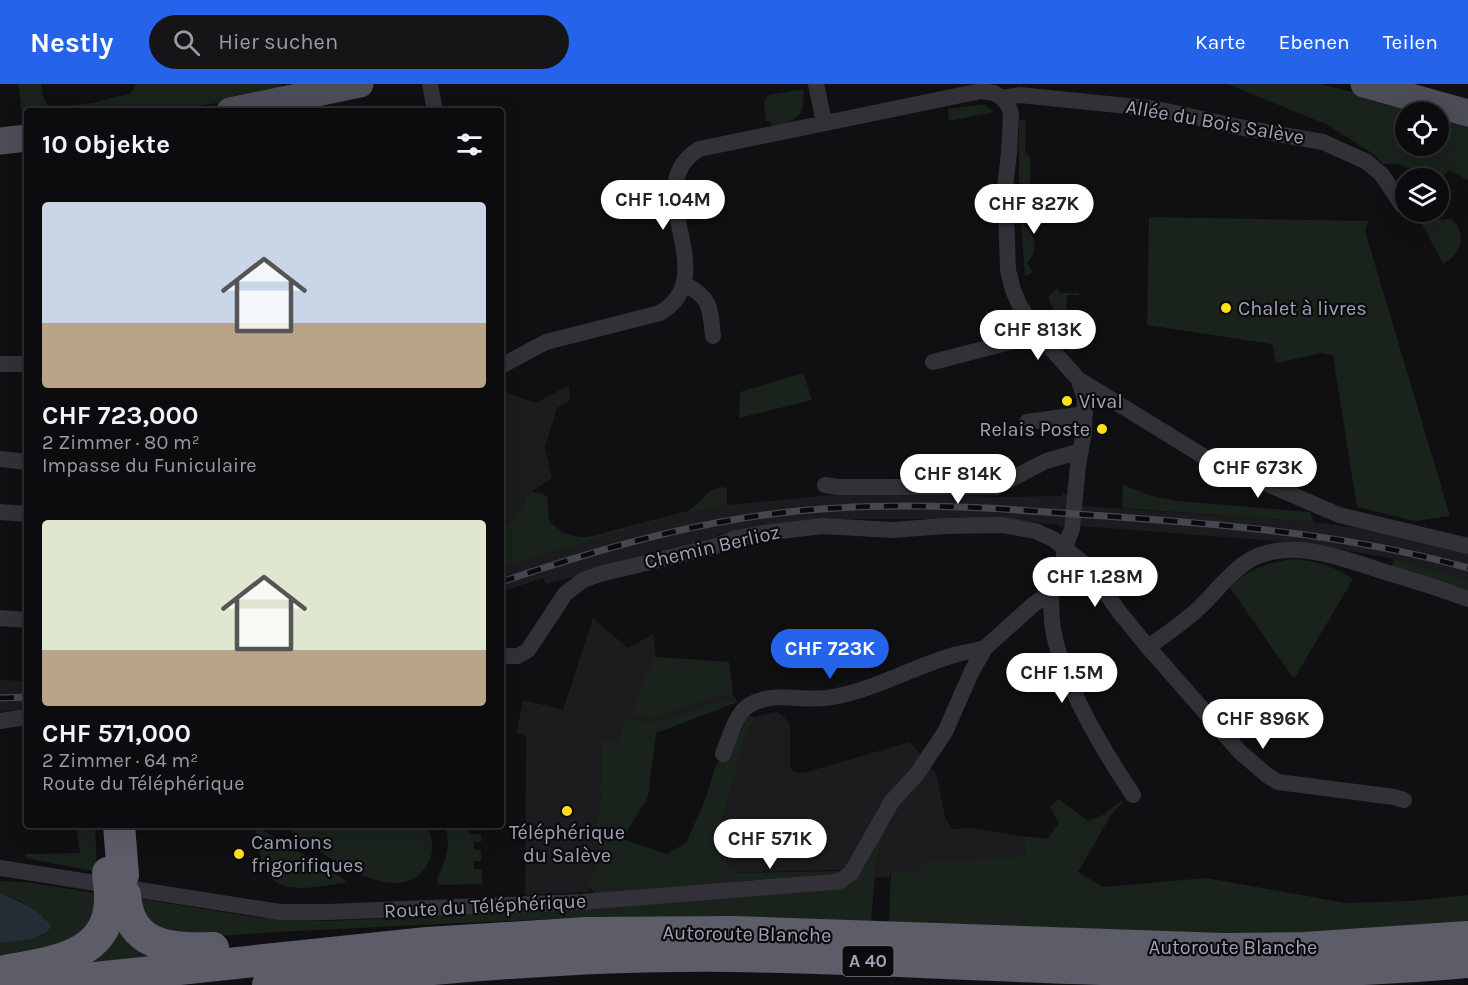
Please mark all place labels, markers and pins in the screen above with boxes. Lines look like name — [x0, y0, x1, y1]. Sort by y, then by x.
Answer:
pin: CHF 1.04M — [594, 180, 732, 231]
pin: CHF 827K — [972, 184, 1096, 235]
place label: Chalet à livres — [1238, 297, 1367, 320]
marker: Chalet à livres — [1219, 301, 1233, 315]
pin: CHF 813K — [976, 310, 1100, 361]
place label: Vival — [1079, 390, 1123, 413]
marker: Vival — [1060, 394, 1074, 408]
place label: Relais Poste — [979, 418, 1090, 441]
marker: Relais Poste — [1095, 422, 1109, 436]
pin: CHF 673K — [1196, 448, 1320, 499]
pin: CHF 814K — [896, 454, 1020, 505]
pin: CHF 1.28M — [1026, 557, 1164, 608]
pin: CHF 723K — [768, 629, 892, 680]
pin: CHF 1.5M — [1000, 653, 1124, 704]
pin: CHF 896K — [1201, 699, 1325, 750]
marker: Téléphérique du Salève — [560, 804, 574, 818]
pin: CHF 571K — [708, 819, 832, 870]
place label: Téléphérique du Salève — [509, 821, 625, 867]
place label: Camions frigorifiques — [251, 831, 364, 877]
marker: Camions frigorifiques — [232, 847, 246, 861]

